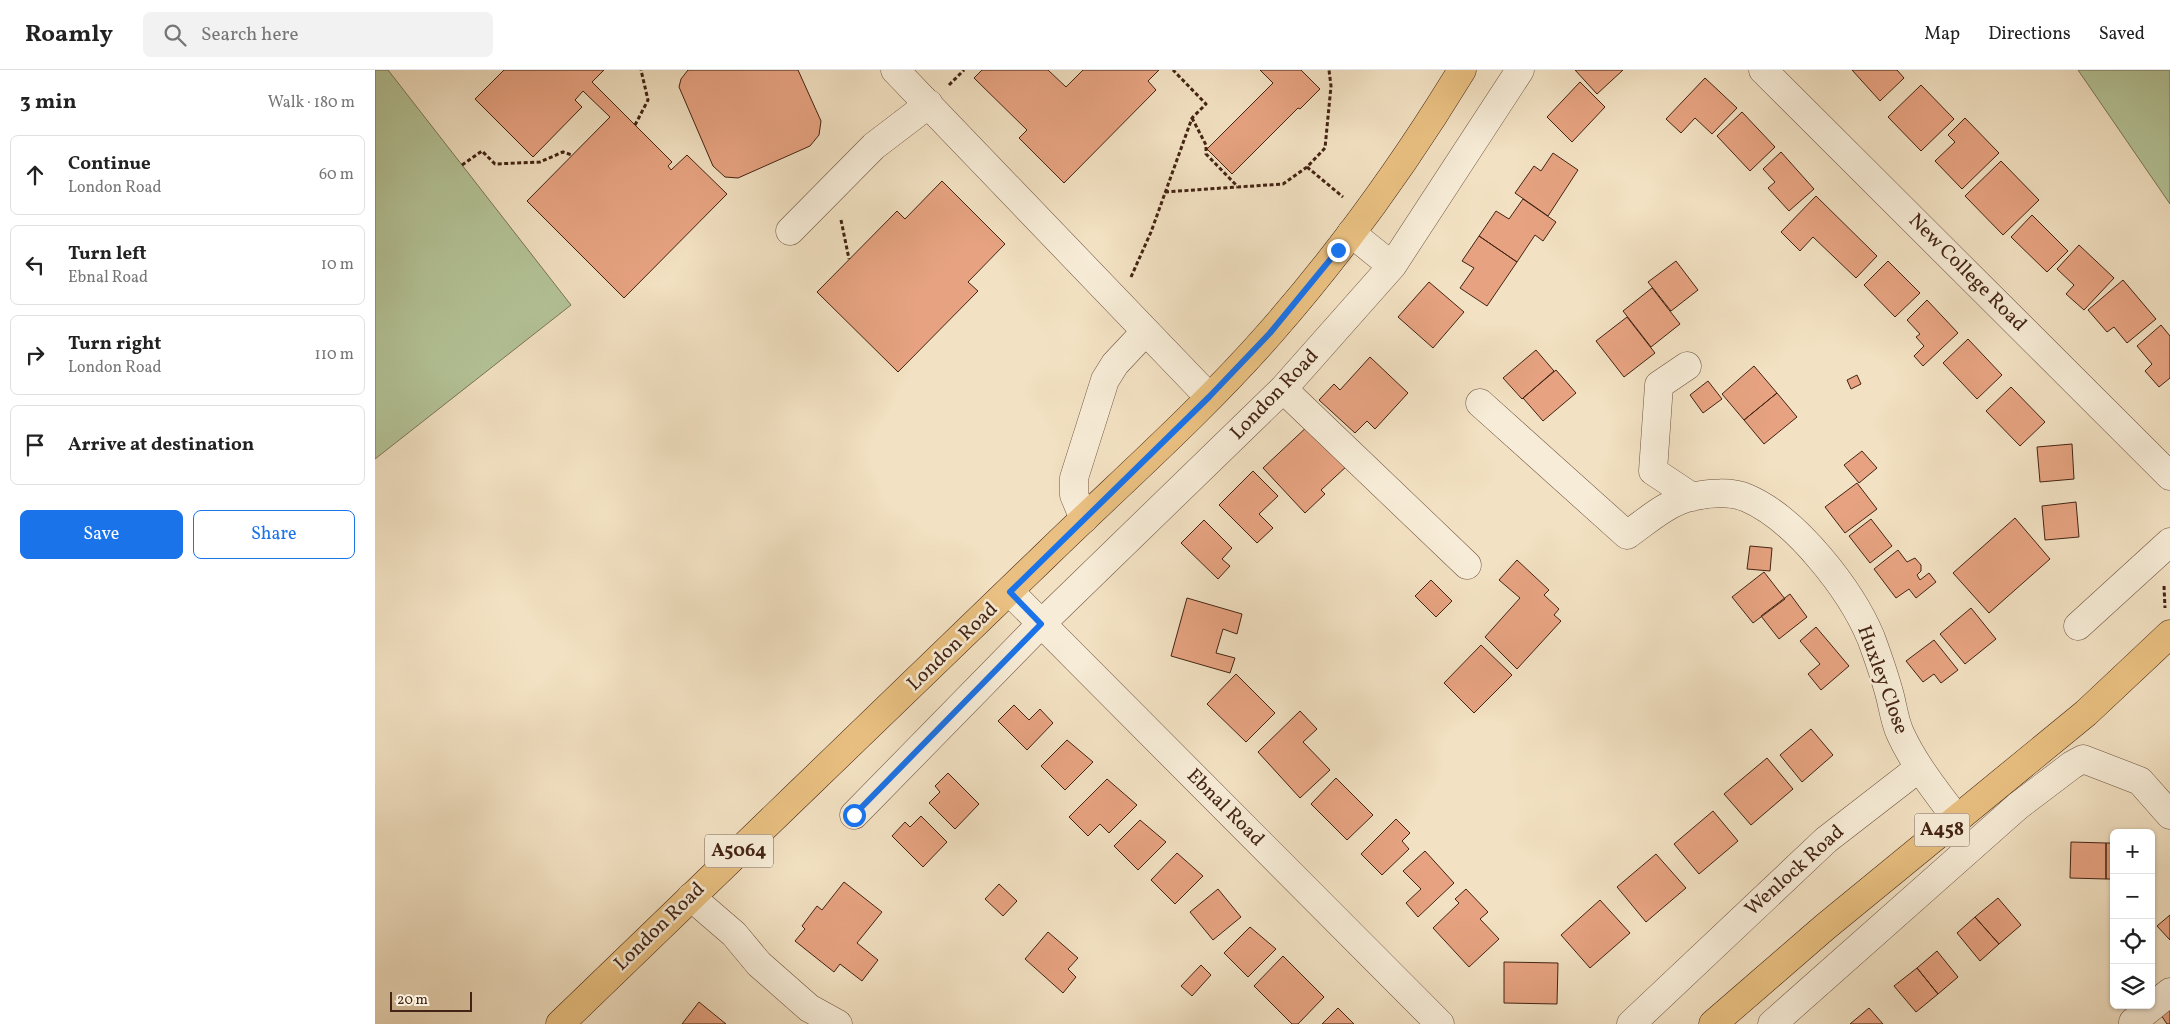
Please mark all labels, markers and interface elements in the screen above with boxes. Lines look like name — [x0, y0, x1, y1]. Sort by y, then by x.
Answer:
search box — [143, 12, 493, 57]
text: Roamly — [25, 18, 113, 52]
icon: search — [161, 21, 189, 49]
text: Search here — [201, 22, 298, 48]
text: Map — [1924, 22, 1960, 47]
text: Directions — [1988, 22, 2071, 47]
text: Saved — [2099, 22, 2145, 47]
text: 3 min — [20, 88, 76, 117]
text: Walk · 180 m — [268, 92, 355, 114]
text: Continue — [68, 151, 151, 177]
icon: ahead — [21, 161, 49, 189]
text: 60 m — [319, 164, 354, 186]
text: London Road — [68, 177, 161, 199]
street label: New College Road — [1902, 208, 2032, 338]
route end — [1327, 239, 1350, 262]
text: Turn left — [68, 241, 147, 267]
icon: left — [21, 251, 49, 279]
text: 10 m — [321, 254, 354, 276]
text: Ebnal Road — [68, 267, 148, 289]
text: Turn right — [68, 331, 161, 357]
icon: right — [21, 341, 49, 369]
street label: London Road — [1224, 343, 1326, 447]
text: 110 m — [315, 344, 354, 366]
text: London Road — [68, 357, 161, 379]
icon: arrive — [21, 431, 49, 459]
text: Arrive at destination — [68, 432, 254, 458]
button: Save — [20, 510, 183, 559]
button: Share — [193, 510, 355, 559]
street label: London Road — [901, 596, 1005, 698]
street label: Huxley Close — [1849, 622, 1915, 738]
street label: Ebnal Road — [1180, 763, 1270, 853]
route start — [843, 804, 866, 827]
road number: A458 — [1915, 814, 1969, 846]
street label: Wenlock Road — [1739, 819, 1851, 923]
map controls — [2110, 829, 2155, 1009]
button: + — [2110, 829, 2155, 874]
road number: A5064 — [705, 834, 773, 868]
button: − — [2110, 874, 2155, 919]
street label: London Road — [608, 876, 712, 978]
button: locate — [2110, 919, 2155, 964]
button: layers — [2110, 964, 2155, 1009]
scale bar — [390, 989, 473, 1012]
text: 20 m — [397, 991, 428, 1010]

